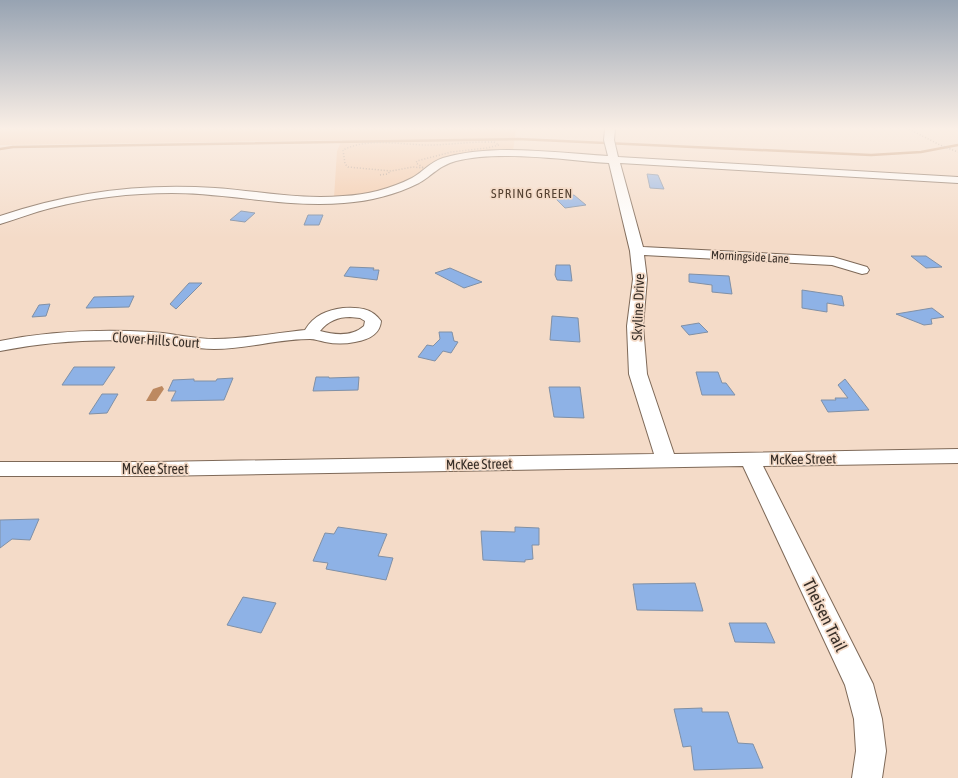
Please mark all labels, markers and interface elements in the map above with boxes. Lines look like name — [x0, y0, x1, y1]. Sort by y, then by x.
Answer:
district label: SPRING GREEN — [491, 186, 573, 201]
street label: Morningside Lane — [711, 248, 789, 266]
street label: Skyline Drive — [629, 273, 647, 341]
street label: Clover Hills Court — [112, 329, 200, 351]
street label: McKee Street — [770, 450, 836, 468]
street label: McKee Street — [446, 455, 512, 473]
street label: McKee Street — [122, 461, 188, 477]
street label: Theisen Trail — [799, 575, 851, 655]

